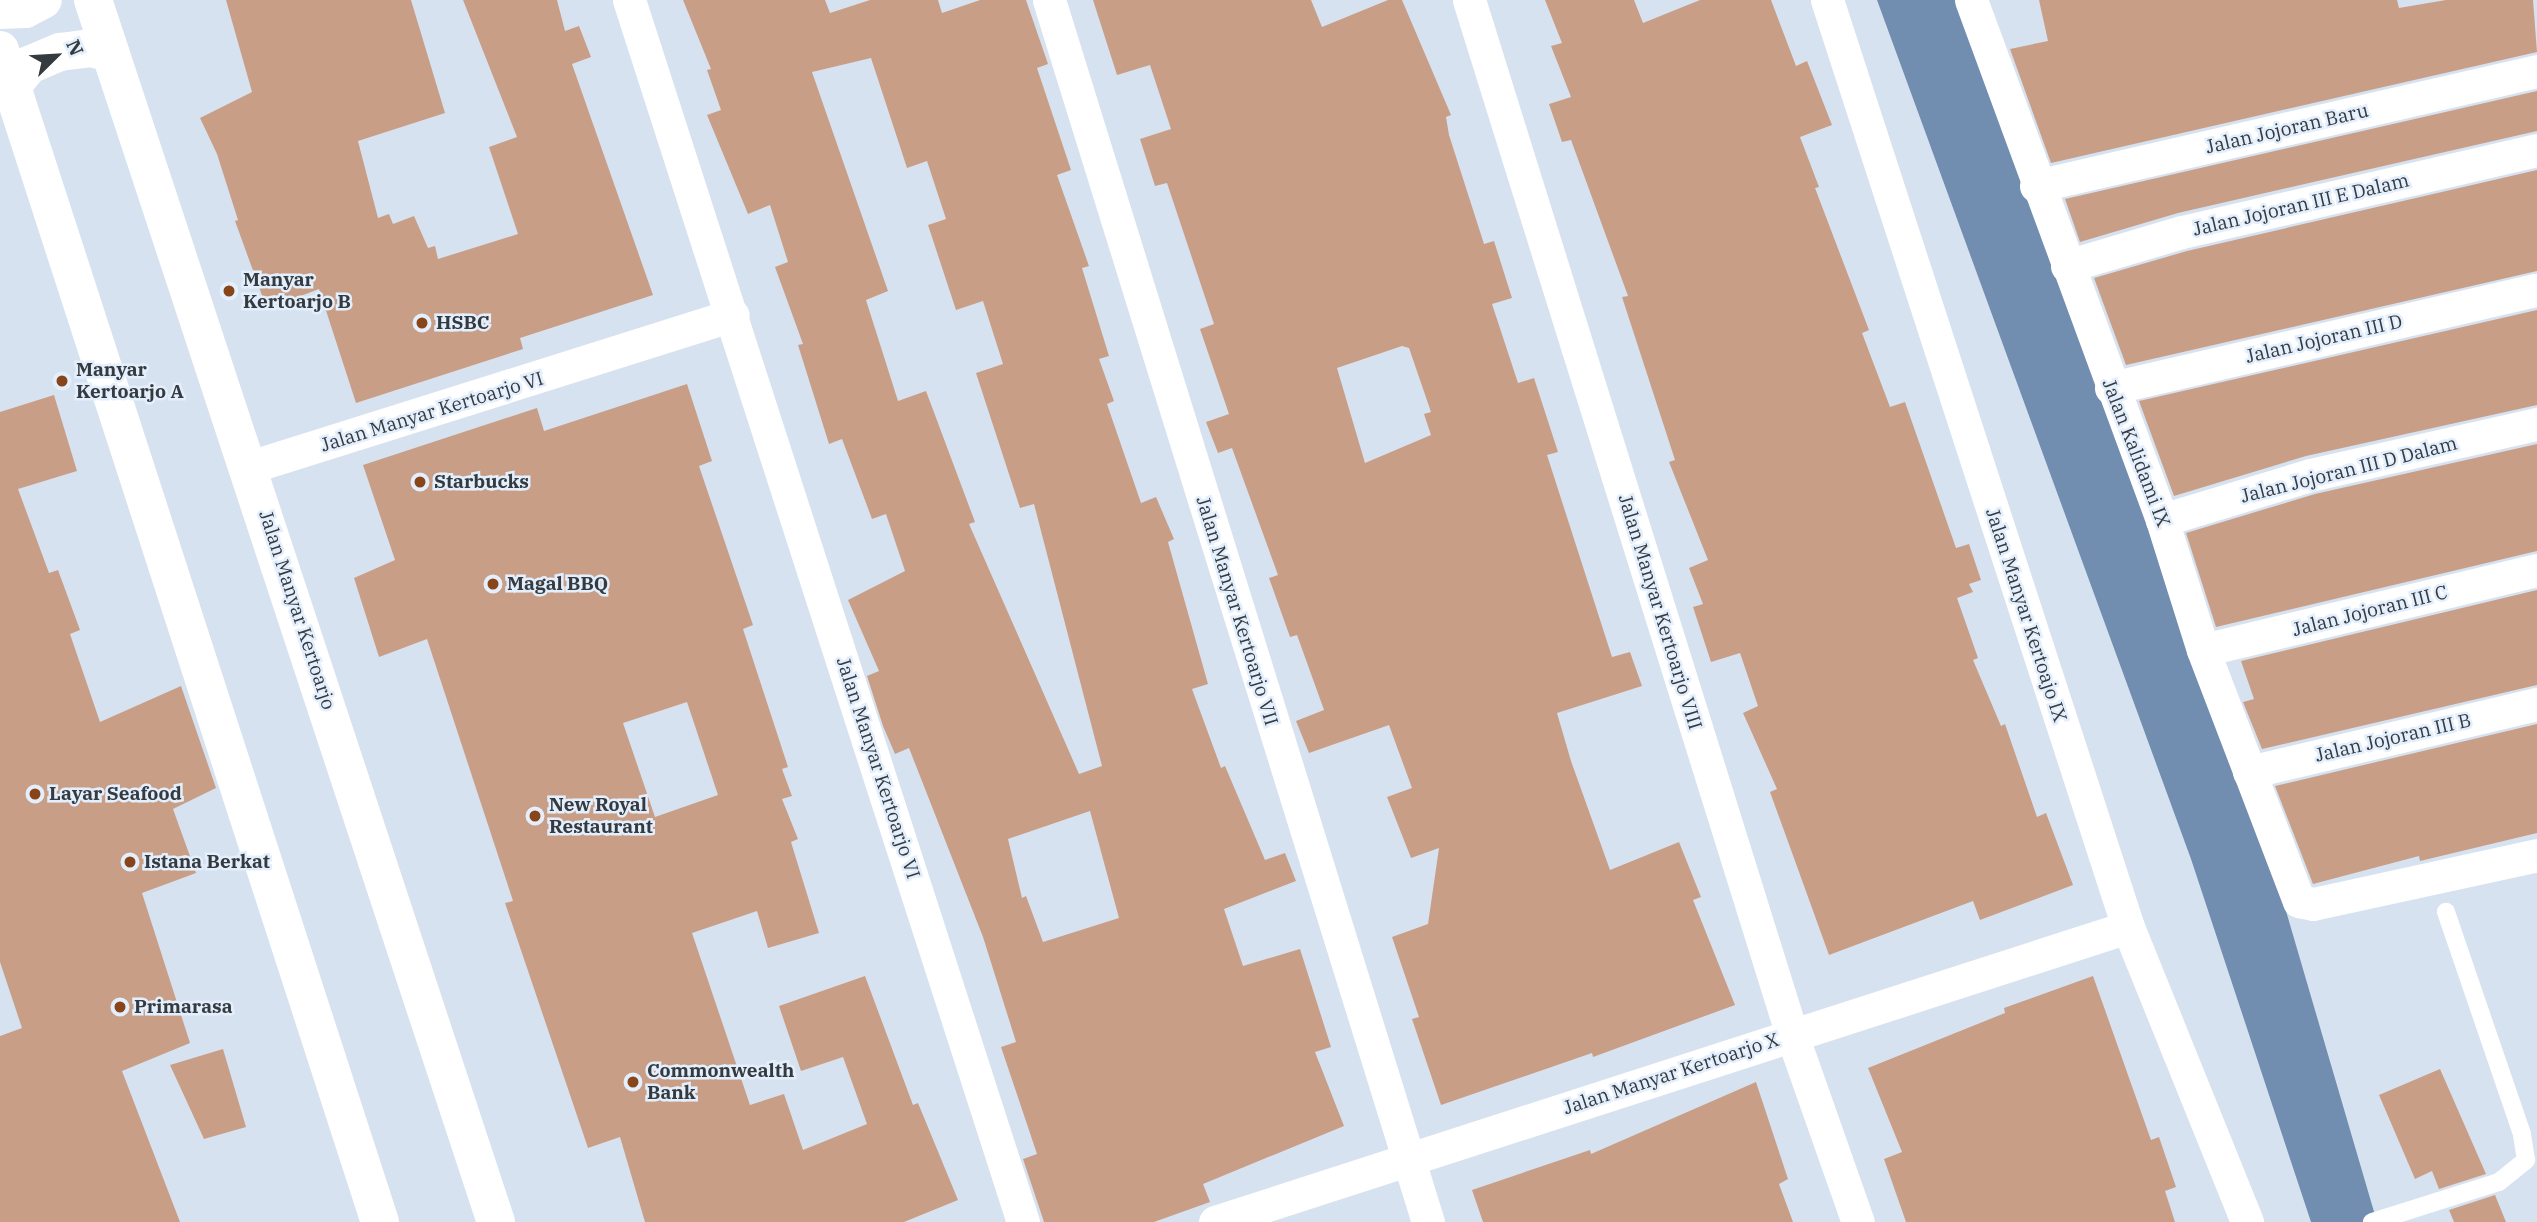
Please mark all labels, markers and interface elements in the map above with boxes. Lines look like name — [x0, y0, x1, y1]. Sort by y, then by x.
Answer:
north arrow — [21, 21, 91, 91]
text: N — [61, 36, 89, 59]
street label: Jalan Jojoran Baru — [2203, 99, 2371, 159]
street label: Jalan Jojoran III E Dalam — [2191, 169, 2411, 241]
place label: Manyar Kertoarjo B — [243, 269, 351, 313]
marker: Manyar Kertoarjo B — [221, 283, 237, 299]
street label: Jalan Jojoran III D — [2243, 310, 2405, 368]
place label: HSBC — [436, 312, 489, 334]
marker: HSBC — [414, 315, 430, 331]
place label: Manyar Kertoarjo A — [76, 359, 184, 403]
street label: Jalan Manyar Kertoarjo VI — [318, 367, 546, 457]
marker: Manyar Kertoarjo A — [54, 373, 70, 389]
street label: Jalan Kalidami IX — [2097, 376, 2175, 530]
street label: Jalan Jojoran III D Dalam — [2238, 432, 2460, 508]
place label: Starbucks — [434, 471, 529, 493]
marker: Starbucks — [412, 474, 428, 490]
street label: Jalan Manyar Kertoarjo VIII — [1613, 492, 1707, 732]
street label: Jalan Manyar Kertoarjo VII — [1191, 494, 1283, 728]
street label: Jalan Manyar Kertoajo IX — [1981, 505, 2071, 725]
street label: Jalan Manyar Kertoarjo — [254, 507, 340, 713]
place label: Magal BBQ — [507, 573, 608, 595]
marker: Magal BBQ — [485, 576, 501, 592]
street label: Jalan Jojoran III C — [2290, 581, 2450, 641]
street label: Jalan Manyar Kertoarjo VI — [831, 654, 925, 882]
street label: Jalan Jojoran III B — [2313, 709, 2473, 767]
place label: Layar Seafood — [49, 783, 182, 805]
marker: Layar Seafood — [27, 786, 43, 802]
place label: New Royal Restaurant — [549, 794, 653, 838]
marker: New Royal Restaurant — [527, 808, 543, 824]
place label: Istana Berkat — [144, 851, 270, 873]
marker: Istana Berkat — [122, 854, 138, 870]
place label: Primarasa — [134, 996, 232, 1018]
marker: Primarasa — [112, 999, 128, 1015]
street label: Jalan Manyar Kertoarjo X — [1560, 1028, 1782, 1120]
place label: Commonwealth Bank — [647, 1060, 794, 1104]
marker: Commonwealth Bank — [625, 1074, 641, 1090]

